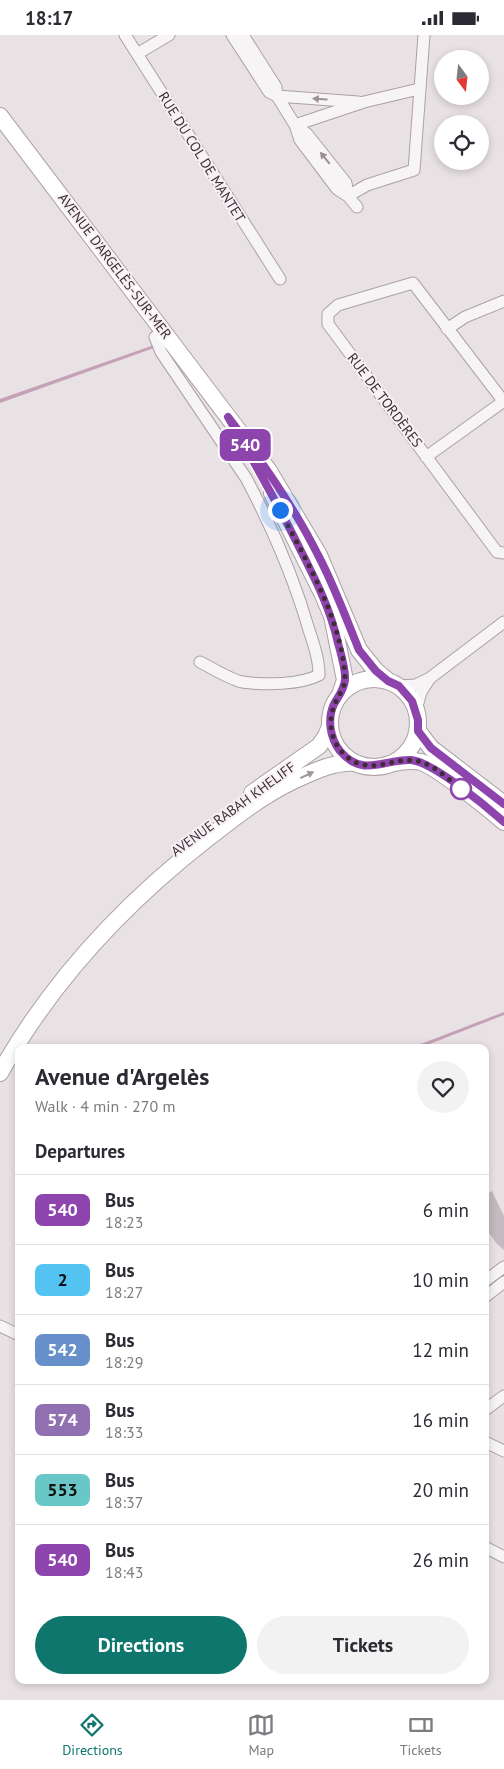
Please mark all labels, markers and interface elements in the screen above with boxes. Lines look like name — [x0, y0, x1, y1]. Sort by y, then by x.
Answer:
text: 18:17 — [25, 6, 73, 30]
north arrow — [434, 50, 489, 105]
map controls — [434, 50, 489, 170]
street label: RUE DU COL DE MANTET — [155, 88, 250, 226]
one-way arrow — [312, 95, 328, 103]
button: locate — [434, 115, 489, 170]
one-way arrow — [320, 152, 331, 165]
street label: AVENUE D'ARGELÈS-SUR-MER — [54, 189, 176, 343]
street label: RUE DE TORDÈRES — [344, 349, 426, 451]
line badge: 540 — [216, 429, 274, 461]
text: 540 — [230, 433, 260, 456]
your location — [268, 498, 293, 523]
street label: AVENUE RABAH KHELIFF — [167, 758, 299, 860]
one-way arrow — [300, 771, 314, 779]
unlabelled marker — [450, 778, 472, 800]
text: Avenue d'Argelès — [35, 1061, 209, 1092]
button: heart — [417, 1061, 469, 1113]
text: Walk · 4 min · 270 m — [35, 1096, 175, 1116]
text: Departures — [35, 1139, 125, 1163]
text: Bus — [105, 1188, 134, 1212]
text: 540 — [47, 1198, 78, 1221]
text: 6 min — [423, 1198, 469, 1222]
text: 18:23 — [105, 1212, 143, 1232]
text: Bus — [105, 1258, 134, 1282]
text: 2 — [57, 1268, 68, 1291]
text: 10 min — [412, 1268, 469, 1292]
text: 18:27 — [105, 1282, 143, 1302]
text: Bus — [105, 1328, 134, 1352]
text: 542 — [47, 1338, 78, 1361]
text: 12 min — [412, 1338, 469, 1362]
text: 18:29 — [105, 1352, 143, 1372]
text: Bus — [105, 1398, 134, 1422]
text: 574 — [47, 1408, 78, 1431]
text: 16 min — [412, 1408, 469, 1432]
text: 18:33 — [105, 1422, 143, 1442]
text: Bus — [105, 1468, 134, 1492]
text: 553 — [47, 1478, 78, 1501]
text: 20 min — [412, 1478, 469, 1502]
text: 18:37 — [105, 1492, 143, 1512]
text: Bus — [105, 1538, 134, 1562]
text: 540 — [47, 1548, 78, 1571]
text: 26 min — [412, 1548, 469, 1572]
text: 18:43 — [105, 1562, 143, 1582]
button: Directions — [35, 1616, 247, 1674]
button: Tickets — [257, 1616, 469, 1674]
tab: Directions — [62, 1711, 123, 1759]
tab: Map — [247, 1711, 275, 1759]
tab: Tickets — [400, 1711, 442, 1759]

